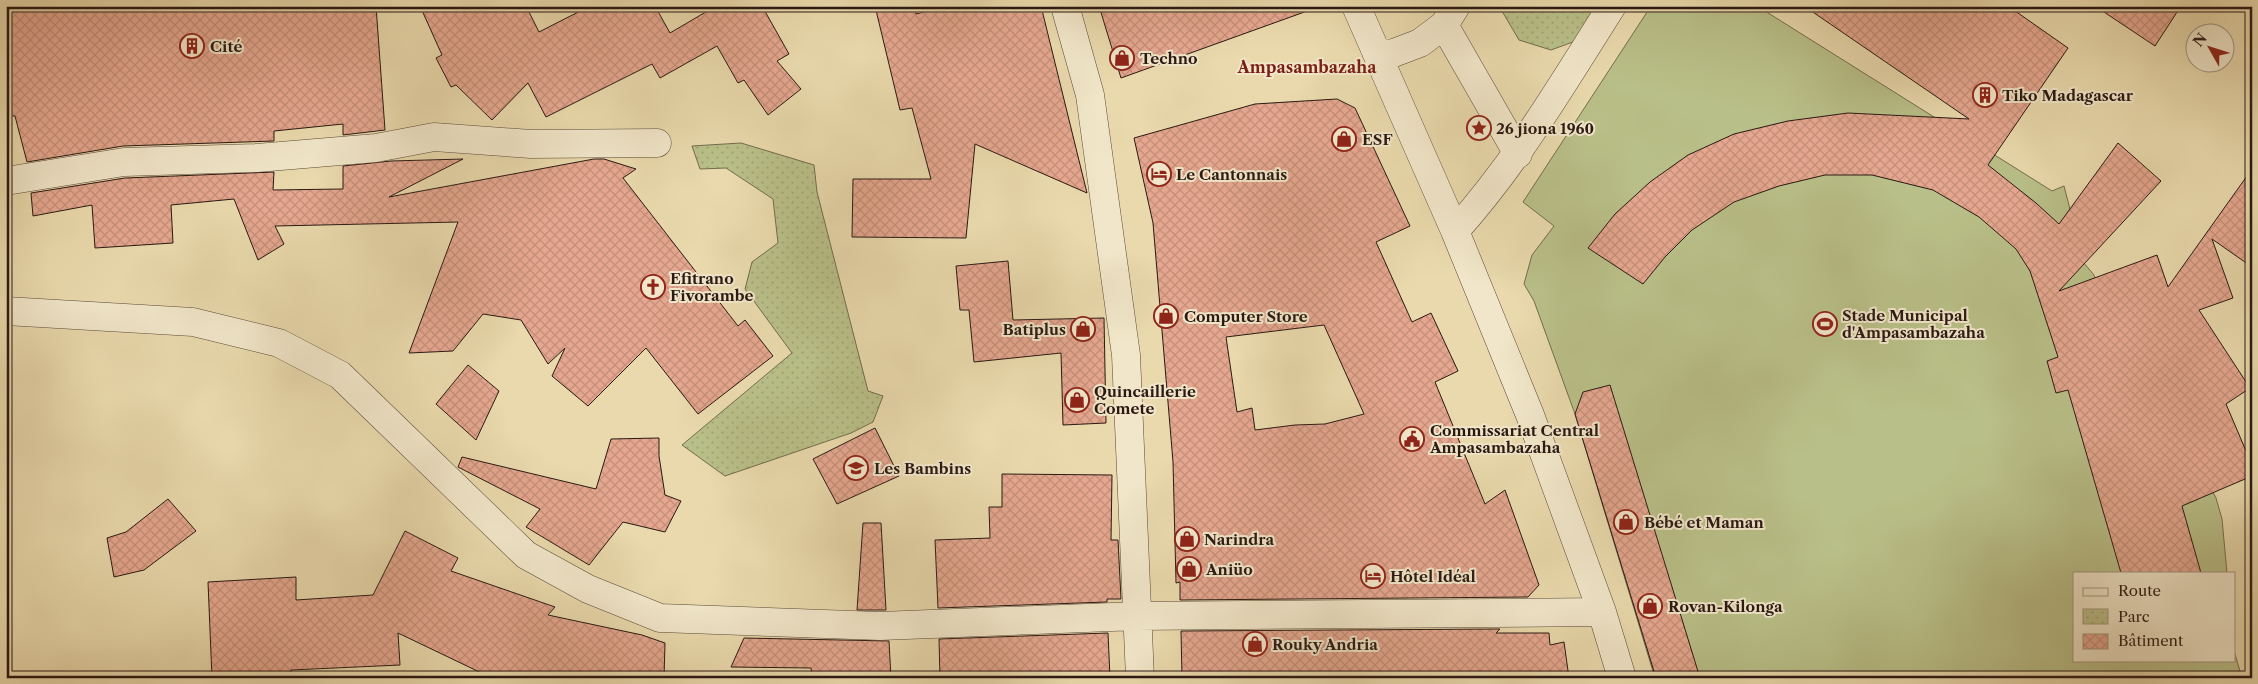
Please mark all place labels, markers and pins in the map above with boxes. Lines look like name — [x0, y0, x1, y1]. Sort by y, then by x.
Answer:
building icon: Cité — [179, 33, 205, 59]
place label: Cité — [210, 37, 242, 56]
shop icon: Techno — [1109, 45, 1135, 71]
place label: Techno — [1140, 49, 1198, 68]
building icon: Tiko Madagascar — [1972, 82, 1998, 108]
place label: Tiko Madagascar — [2002, 86, 2134, 105]
place icon: 26 jiona 1960 — [1466, 115, 1492, 141]
place label: 26 jiona 1960 — [1496, 119, 1594, 138]
shop icon: ESF — [1331, 126, 1357, 152]
place label: ESF — [1362, 130, 1393, 149]
hotel icon: Le Cantonnais — [1146, 161, 1172, 187]
place label: Le Cantonnais — [1176, 165, 1287, 184]
place label: Efitrano Fivorambe — [670, 269, 753, 305]
church icon: Efitrano Fivorambe — [640, 274, 666, 300]
shop icon: Computer Store — [1153, 303, 1179, 329]
place label: Stade Municipal d'Ampasambazaha — [1842, 306, 1985, 342]
place label: Computer Store — [1184, 307, 1308, 326]
sports icon: Stade Municipal d'Ampasambazaha — [1812, 311, 1838, 337]
shop icon: Batiplus — [1070, 316, 1096, 342]
place label: Batiplus — [1003, 320, 1066, 339]
place label: Quincaillerie Comete — [1094, 382, 1196, 418]
shop icon: Quincaillerie Comete — [1064, 387, 1090, 413]
place label: Commissariat Central Ampasambazaha — [1429, 421, 1599, 457]
public building icon: Commissariat Central Ampasambazaha — [1399, 426, 1425, 452]
school or university icon: Les Bambins — [843, 455, 869, 481]
place label: Les Bambins — [874, 459, 971, 478]
shop icon: Bébé et Maman — [1613, 509, 1639, 535]
place label: Bébé et Maman — [1644, 513, 1764, 532]
shop icon: Narindra — [1174, 526, 1200, 552]
place label: Narindra — [1204, 530, 1275, 549]
shop icon: Aniüo — [1176, 556, 1202, 582]
place label: Aniüo — [1205, 560, 1253, 579]
hotel icon: Hôtel Idéal — [1360, 563, 1386, 589]
place label: Hôtel Idéal — [1390, 567, 1476, 586]
shop icon: Rovan-Kilonga — [1637, 593, 1663, 619]
place label: Rovan-Kilonga — [1668, 597, 1783, 616]
shop icon: Rouky Andria — [1242, 631, 1268, 657]
place label: Rouky Andria — [1272, 635, 1378, 654]

